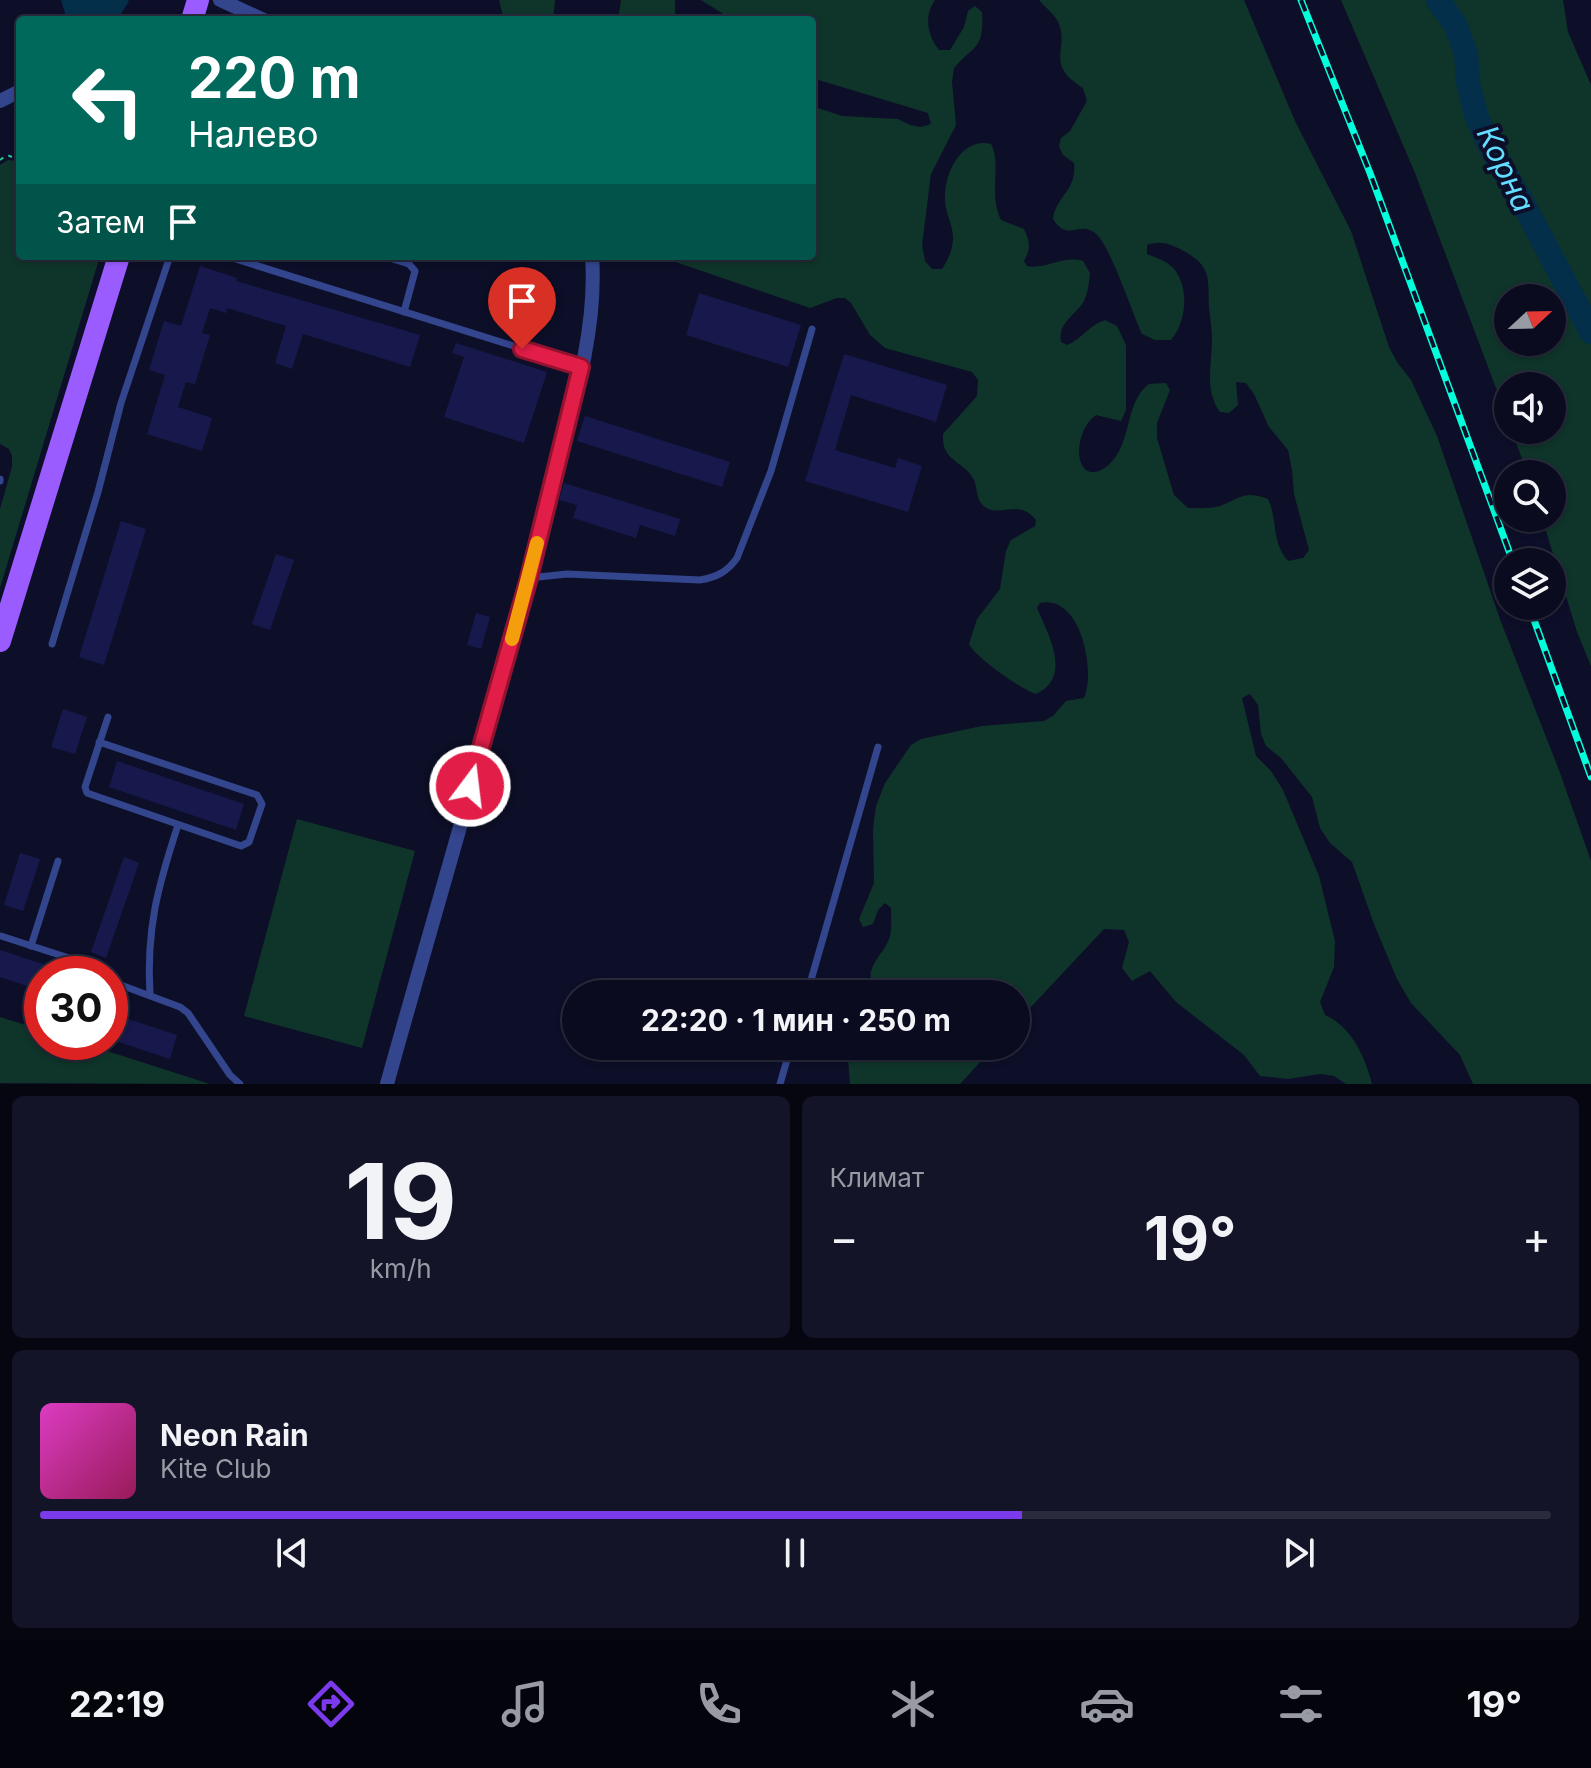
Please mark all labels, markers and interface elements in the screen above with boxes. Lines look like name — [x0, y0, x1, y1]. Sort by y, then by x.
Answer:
text: 220 m — [188, 44, 361, 112]
icon: left — [56, 48, 160, 152]
text: Налево — [188, 112, 319, 156]
water label: Корна — [1470, 120, 1542, 218]
icon: arrive — [161, 200, 205, 244]
text: Затем — [56, 204, 145, 240]
pin — [488, 267, 556, 349]
icon: arrive — [500, 279, 544, 323]
north arrow — [1494, 284, 1566, 356]
map controls — [1494, 284, 1566, 620]
button: sound — [1494, 372, 1566, 444]
button: search — [1494, 460, 1566, 532]
button: layers — [1494, 548, 1566, 620]
position arrow — [428, 744, 512, 828]
speed limit sign: 30 — [24, 956, 128, 1060]
text: 22:20 · 1 мин · 250 m — [641, 1002, 951, 1038]
text: 19 — [345, 1138, 457, 1264]
text: Климат — [830, 1162, 924, 1193]
text: 19° — [1144, 1202, 1236, 1274]
text: − — [830, 1211, 859, 1265]
text: + — [1522, 1211, 1551, 1265]
text: km/h — [370, 1253, 432, 1284]
text: Neon Rain — [160, 1417, 309, 1453]
text: Kite Club — [160, 1453, 271, 1484]
icon: previous — [270, 1531, 314, 1575]
icon: pause — [773, 1531, 817, 1575]
icon: next — [1277, 1531, 1321, 1575]
icon: directions — [303, 1676, 359, 1732]
icon: music — [497, 1676, 553, 1732]
icon: phone — [691, 1676, 747, 1732]
icon: climate — [885, 1676, 941, 1732]
icon: car — [1079, 1676, 1135, 1732]
icon: filters — [1273, 1676, 1329, 1732]
text: 22:19 — [69, 1682, 165, 1726]
text: 19° — [1467, 1682, 1522, 1726]

